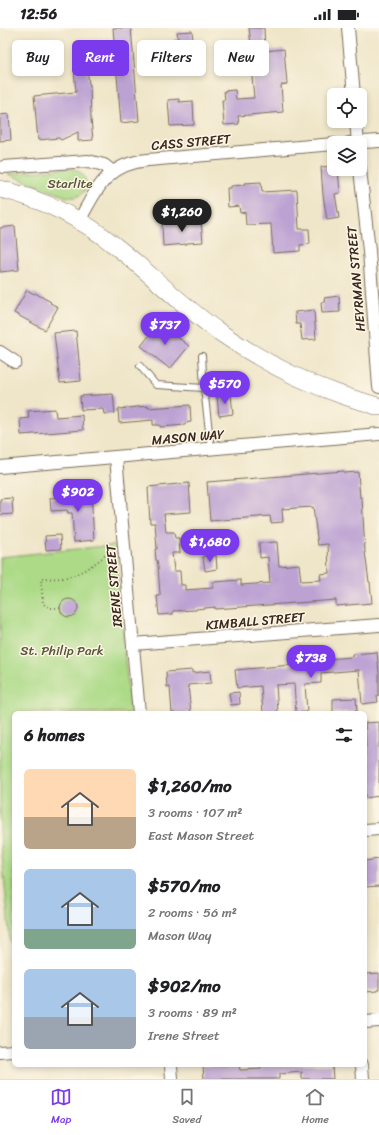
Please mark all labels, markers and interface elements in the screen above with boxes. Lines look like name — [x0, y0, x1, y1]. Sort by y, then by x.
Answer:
text: 12:56 — [20, 1, 57, 27]
chip: Buy — [12, 40, 64, 76]
chip: Rent — [72, 40, 129, 76]
chip: Filters — [137, 40, 206, 76]
chip: New — [214, 40, 269, 76]
map controls — [327, 88, 367, 176]
button: locate — [327, 88, 367, 128]
street label: CASS STREET — [150, 127, 232, 157]
button: layers — [327, 136, 367, 176]
park label: Starlite — [48, 172, 92, 195]
pin: $1,260 — [149, 199, 215, 233]
text: $1,260 — [162, 200, 202, 223]
street label: HEYRMAN STREET — [340, 224, 372, 333]
pin: $737 — [141, 312, 189, 346]
text: $737 — [150, 313, 180, 336]
pin: $570 — [201, 371, 249, 405]
text: $570 — [209, 372, 241, 395]
street label: MASON WAY — [151, 422, 226, 452]
pin: $902 — [54, 479, 102, 513]
text: $902 — [62, 480, 94, 503]
pin: $1,680 — [177, 529, 243, 563]
text: $1,680 — [189, 530, 231, 553]
street label: IRENE STREET — [99, 542, 129, 629]
street label: KIMBALL STREET — [205, 605, 307, 637]
park label: St. Philip Park — [20, 639, 104, 662]
pin: $738 — [287, 645, 335, 679]
text: $738 — [295, 646, 327, 669]
text: 6 homes — [24, 720, 84, 750]
icon: filters — [333, 724, 355, 746]
text: $1,260/mo — [148, 771, 232, 801]
icon: home — [56, 785, 104, 833]
text: 3 rooms · 107 m² — [148, 801, 242, 824]
text: East Mason Street — [148, 824, 254, 847]
text: $570/mo — [148, 871, 220, 901]
icon: home — [56, 885, 104, 933]
text: 2 rooms · 56 m² — [148, 901, 237, 924]
text: Mason Way — [148, 924, 211, 947]
text: $902/mo — [148, 971, 221, 1001]
icon: home — [56, 985, 104, 1033]
text: 3 rooms · 89 m² — [148, 1001, 237, 1024]
text: Irene Street — [148, 1024, 220, 1047]
tab: Map — [50, 1086, 72, 1129]
tab: Saved — [172, 1086, 201, 1129]
tab: Home — [301, 1086, 329, 1129]

